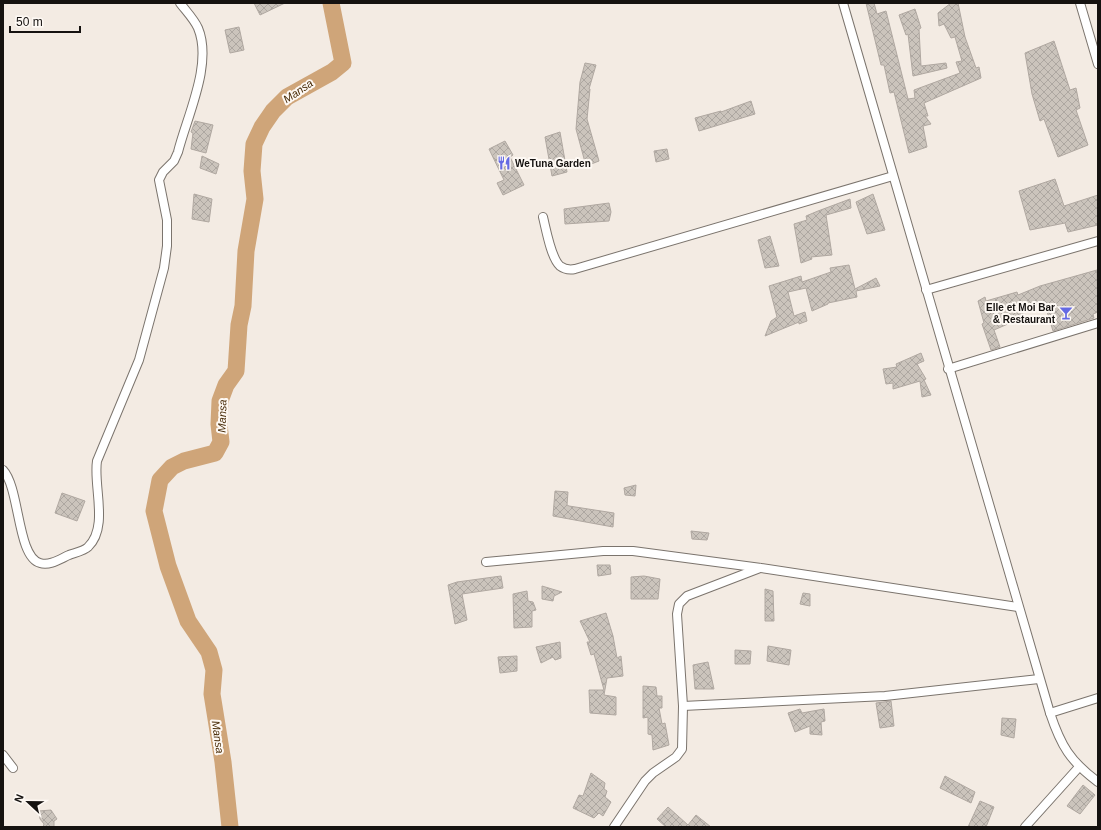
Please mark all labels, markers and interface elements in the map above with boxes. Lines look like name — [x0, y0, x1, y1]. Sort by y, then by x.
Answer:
scale bar — [10, 8, 80, 34]
text: 50 m — [16, 15, 43, 29]
water label: Mansa — [281, 77, 315, 105]
restaurant icon: WeTuna Garden — [496, 155, 512, 171]
place label: WeTuna Garden — [515, 158, 591, 169]
place label: Elle et Moi Bar & Restaurant — [986, 302, 1056, 325]
bar icon: Elle et Moi Bar & Restaurant — [1058, 305, 1074, 321]
water label: Mansa — [215, 399, 229, 433]
water label: Mansa — [210, 720, 226, 754]
north arrow — [8, 782, 48, 822]
text: N — [12, 792, 26, 804]

